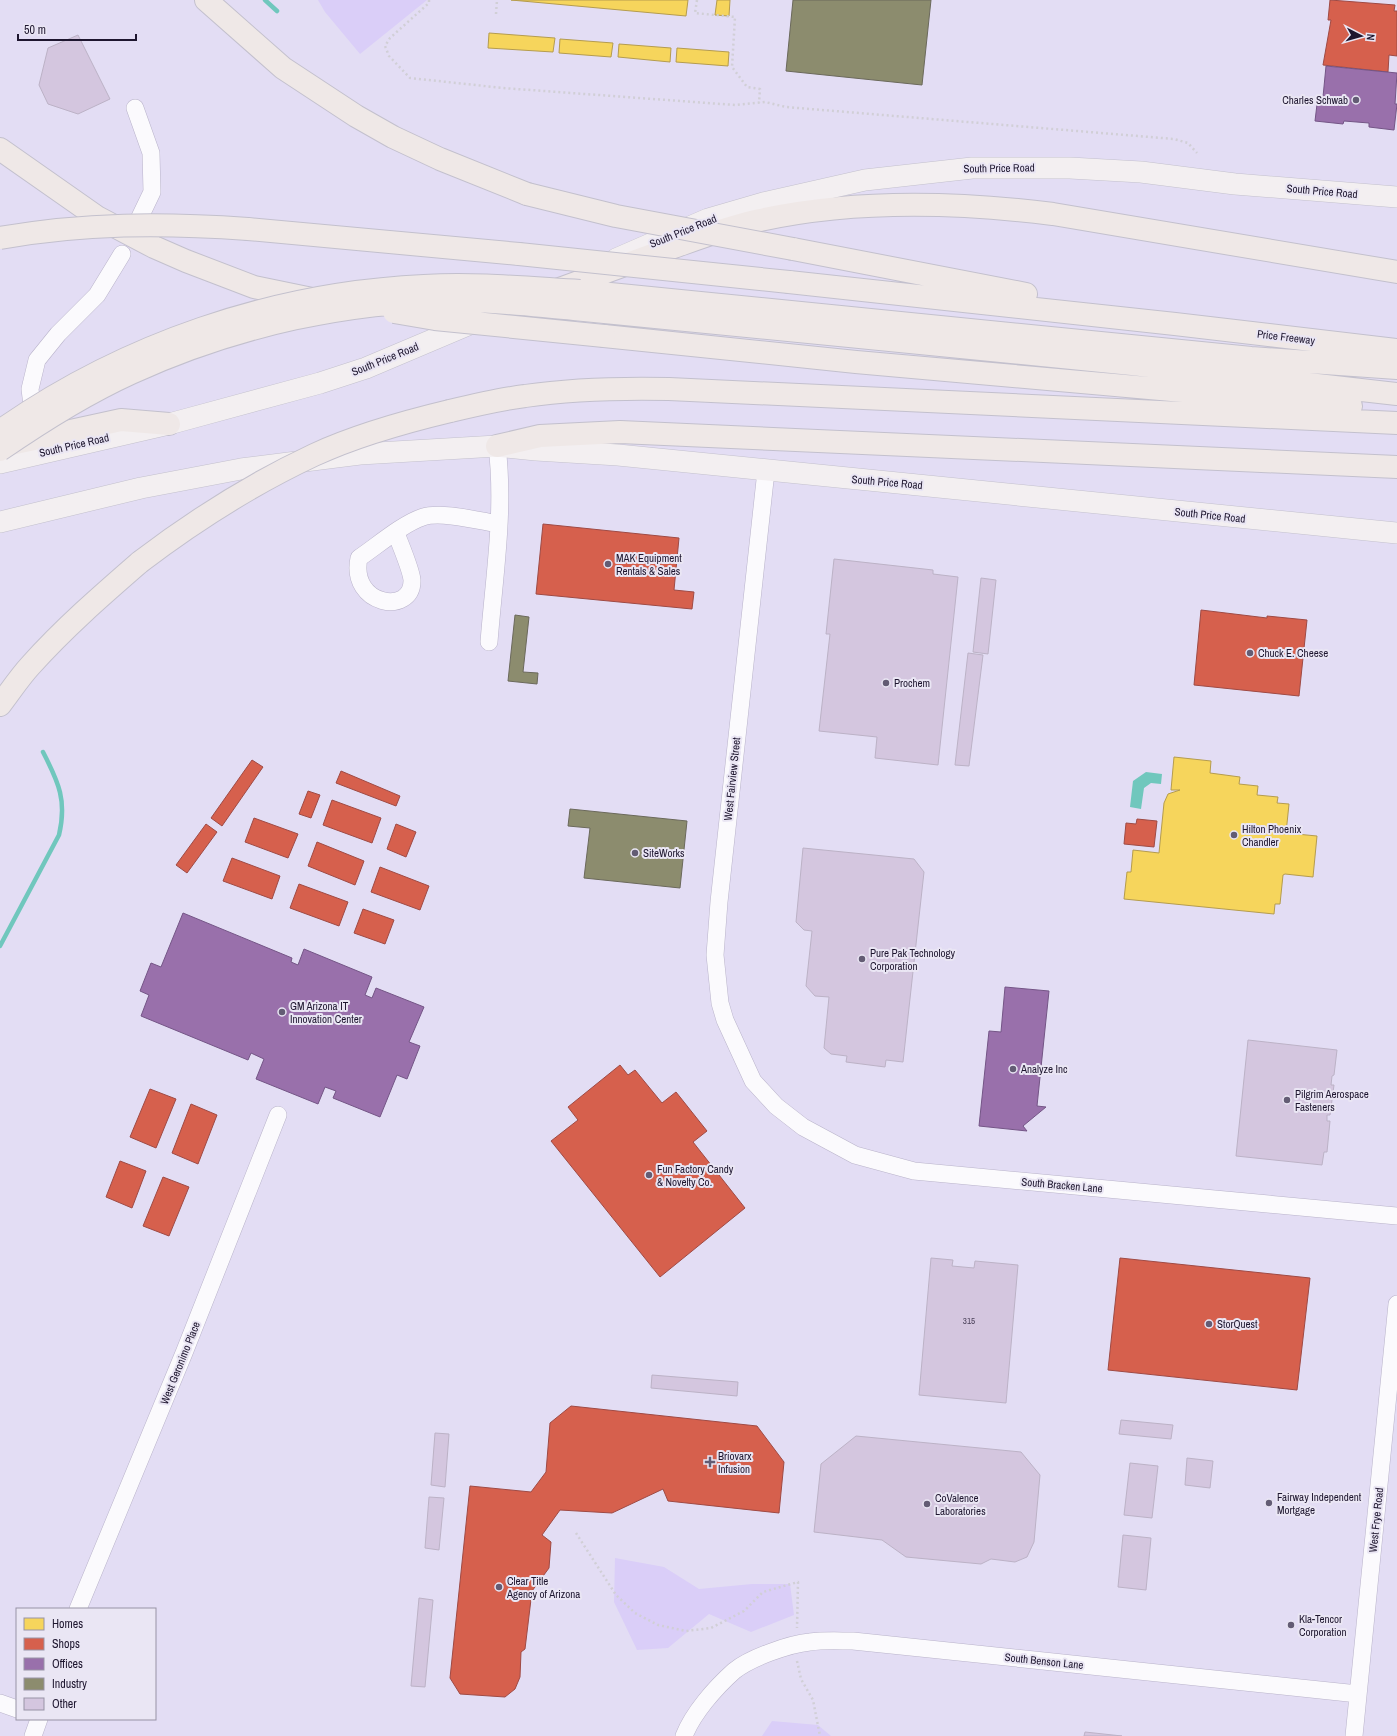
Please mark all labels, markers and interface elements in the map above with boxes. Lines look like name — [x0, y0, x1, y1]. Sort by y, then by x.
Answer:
scale bar — [18, 16, 136, 42]
north arrow — [1341, 16, 1381, 56]
text: 50 m — [24, 22, 46, 38]
text: N — [1364, 33, 1378, 41]
place label: Charles Schwab — [1282, 93, 1348, 107]
marker: Charles Schwab — [1351, 95, 1361, 105]
street label: South Price Road — [963, 160, 1035, 176]
street label: South Price Road — [1286, 181, 1358, 201]
street label: South Price Road — [647, 211, 719, 251]
street label: Price Freeway — [1256, 327, 1316, 348]
street label: South Price Road — [349, 339, 421, 379]
street label: South Price Road — [38, 430, 110, 460]
street label: South Price Road — [851, 472, 923, 492]
street label: South Price Road — [1174, 504, 1246, 526]
place label: MAK Equipment Rentals & Sales — [616, 551, 682, 578]
marker: MAK Equipment Rentals & Sales — [603, 559, 613, 569]
place label: Chuck E. Cheese — [1258, 646, 1328, 660]
marker: Chuck E. Cheese — [1245, 648, 1255, 658]
place label: Prochem — [894, 676, 930, 690]
marker: Prochem — [881, 678, 891, 688]
street label: West Fairview Street — [721, 736, 743, 821]
place label: Hilton Phoenix Chandler — [1242, 822, 1302, 849]
marker: Hilton Phoenix Chandler — [1229, 830, 1239, 840]
place label: SiteWorks — [643, 846, 685, 860]
marker: SiteWorks — [630, 848, 640, 858]
place label: Pure Pak Technology Corporation — [870, 946, 956, 973]
marker: Pure Pak Technology Corporation — [857, 954, 867, 964]
place label: GM Arizona IT Innovation Center — [290, 999, 362, 1026]
marker: GM Arizona IT Innovation Center — [277, 1007, 287, 1017]
place label: Analyze Inc — [1020, 1062, 1068, 1076]
marker: Analyze Inc — [1008, 1064, 1018, 1074]
place label: Pilgrim Aerospace Fasteners — [1295, 1087, 1369, 1114]
marker: Pilgrim Aerospace Fasteners — [1282, 1095, 1292, 1105]
place label: Fun Factory Candy & Novelty Co. — [657, 1162, 734, 1189]
marker: Fun Factory Candy & Novelty Co. — [644, 1170, 654, 1180]
street label: South Bracken Lane — [1021, 1174, 1103, 1196]
house number: 315 — [963, 1315, 975, 1327]
place label: StorQuest — [1217, 1317, 1258, 1331]
marker: StorQuest — [1204, 1319, 1214, 1329]
street label: West Geronimo Place — [157, 1320, 203, 1406]
place label: Briovarx Infusion — [718, 1449, 752, 1476]
marker: Briovarx Infusion — [705, 1457, 715, 1467]
street label: West Frye Road — [1366, 1487, 1386, 1553]
place label: Fairway Independent Mortgage — [1277, 1490, 1362, 1517]
place label: CoValence Laboratories — [935, 1491, 986, 1518]
marker: Fairway Independent Mortgage — [1264, 1498, 1274, 1508]
marker: CoValence Laboratories — [922, 1499, 932, 1509]
place label: Clear Title Agency of Arizona — [506, 1574, 580, 1601]
marker: Clear Title Agency of Arizona — [494, 1582, 504, 1592]
legend — [16, 1608, 156, 1720]
place label: Kla-Tencor Corporation — [1299, 1612, 1347, 1639]
text: Homes — [52, 1616, 83, 1632]
marker: Kla-Tencor Corporation — [1286, 1620, 1296, 1630]
text: Shops — [52, 1636, 80, 1652]
street label: South Benson Lane — [1004, 1650, 1084, 1672]
text: Offices — [52, 1656, 83, 1672]
text: Industry — [52, 1676, 87, 1692]
text: Other — [52, 1696, 77, 1712]

